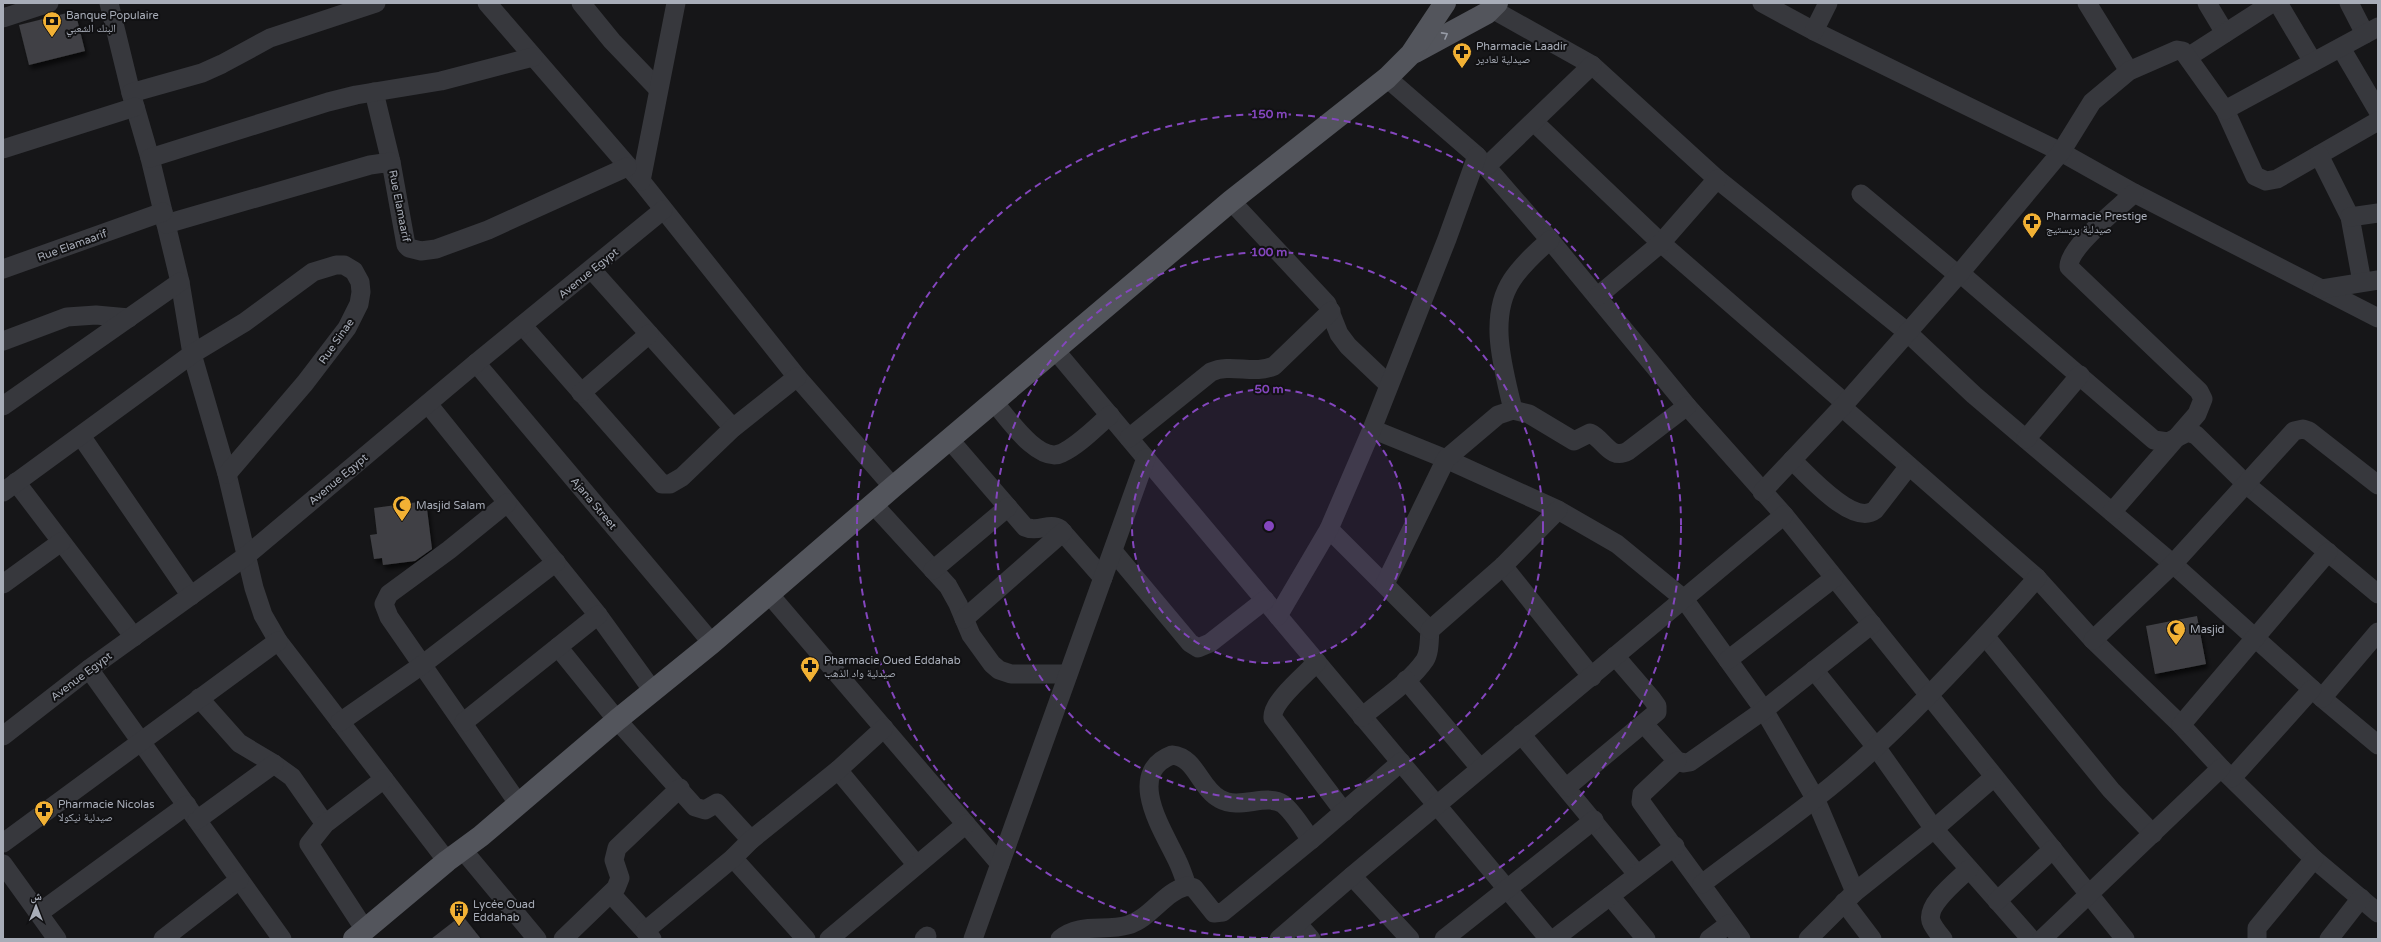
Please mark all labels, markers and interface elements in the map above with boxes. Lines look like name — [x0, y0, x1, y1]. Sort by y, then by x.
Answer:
place label: Banque Populaire البنك الشعبي — [66, 9, 159, 37]
bank icon: Banque Populaire البنك الشعبي — [41, 10, 63, 38]
one-way arrow — [1441, 33, 1448, 40]
place label: Pharmacie Laadir صيدلية لعادير — [1475, 40, 1568, 66]
pharmacy icon: Pharmacie Laadir صيدلية لعادير — [1451, 41, 1473, 69]
text: 150 m — [1251, 107, 1287, 121]
street label: Rue Elamaarif — [386, 169, 413, 244]
place label: Pharmacie Prestige صيدلية بريستيج — [2046, 210, 2147, 236]
pharmacy icon: Pharmacie Prestige صيدلية بريستيج — [2021, 211, 2043, 239]
street label: Rue Elamaarif — [36, 227, 110, 264]
street label: Avenue Egypt — [556, 245, 621, 301]
text: 100 m — [1251, 245, 1287, 259]
street label: Rue Sinae — [316, 316, 357, 366]
text: 50 m — [1254, 382, 1284, 396]
street label: Avenue Egypt — [306, 451, 370, 508]
street label: Ajana Street — [568, 475, 619, 532]
mosque icon: Masjid Salam — [391, 494, 413, 522]
place label: Masjid Salam — [416, 499, 485, 512]
centre of rings — [1262, 519, 1276, 533]
mosque icon: Masjid — [2165, 618, 2187, 646]
place label: Masjid — [2190, 623, 2225, 636]
street label: Avenue Egypt — [48, 649, 114, 704]
place label: Pharmacie Oued Eddahab صيدلية واد الذهب — [824, 654, 961, 680]
pharmacy icon: Pharmacie Oued Eddahab صيدلية واد الذهب — [799, 655, 821, 683]
place label: Pharmacie Nicolas صيدلية نيكولا — [58, 798, 155, 824]
pharmacy icon: Pharmacie Nicolas صيدلية نيكولا — [33, 799, 55, 827]
north arrow — [16, 886, 56, 926]
text: ش — [30, 890, 42, 904]
place label: Lycée Ouad Eddahab — [473, 898, 535, 924]
building icon: Lycée Ouad Eddahab — [448, 899, 470, 927]

